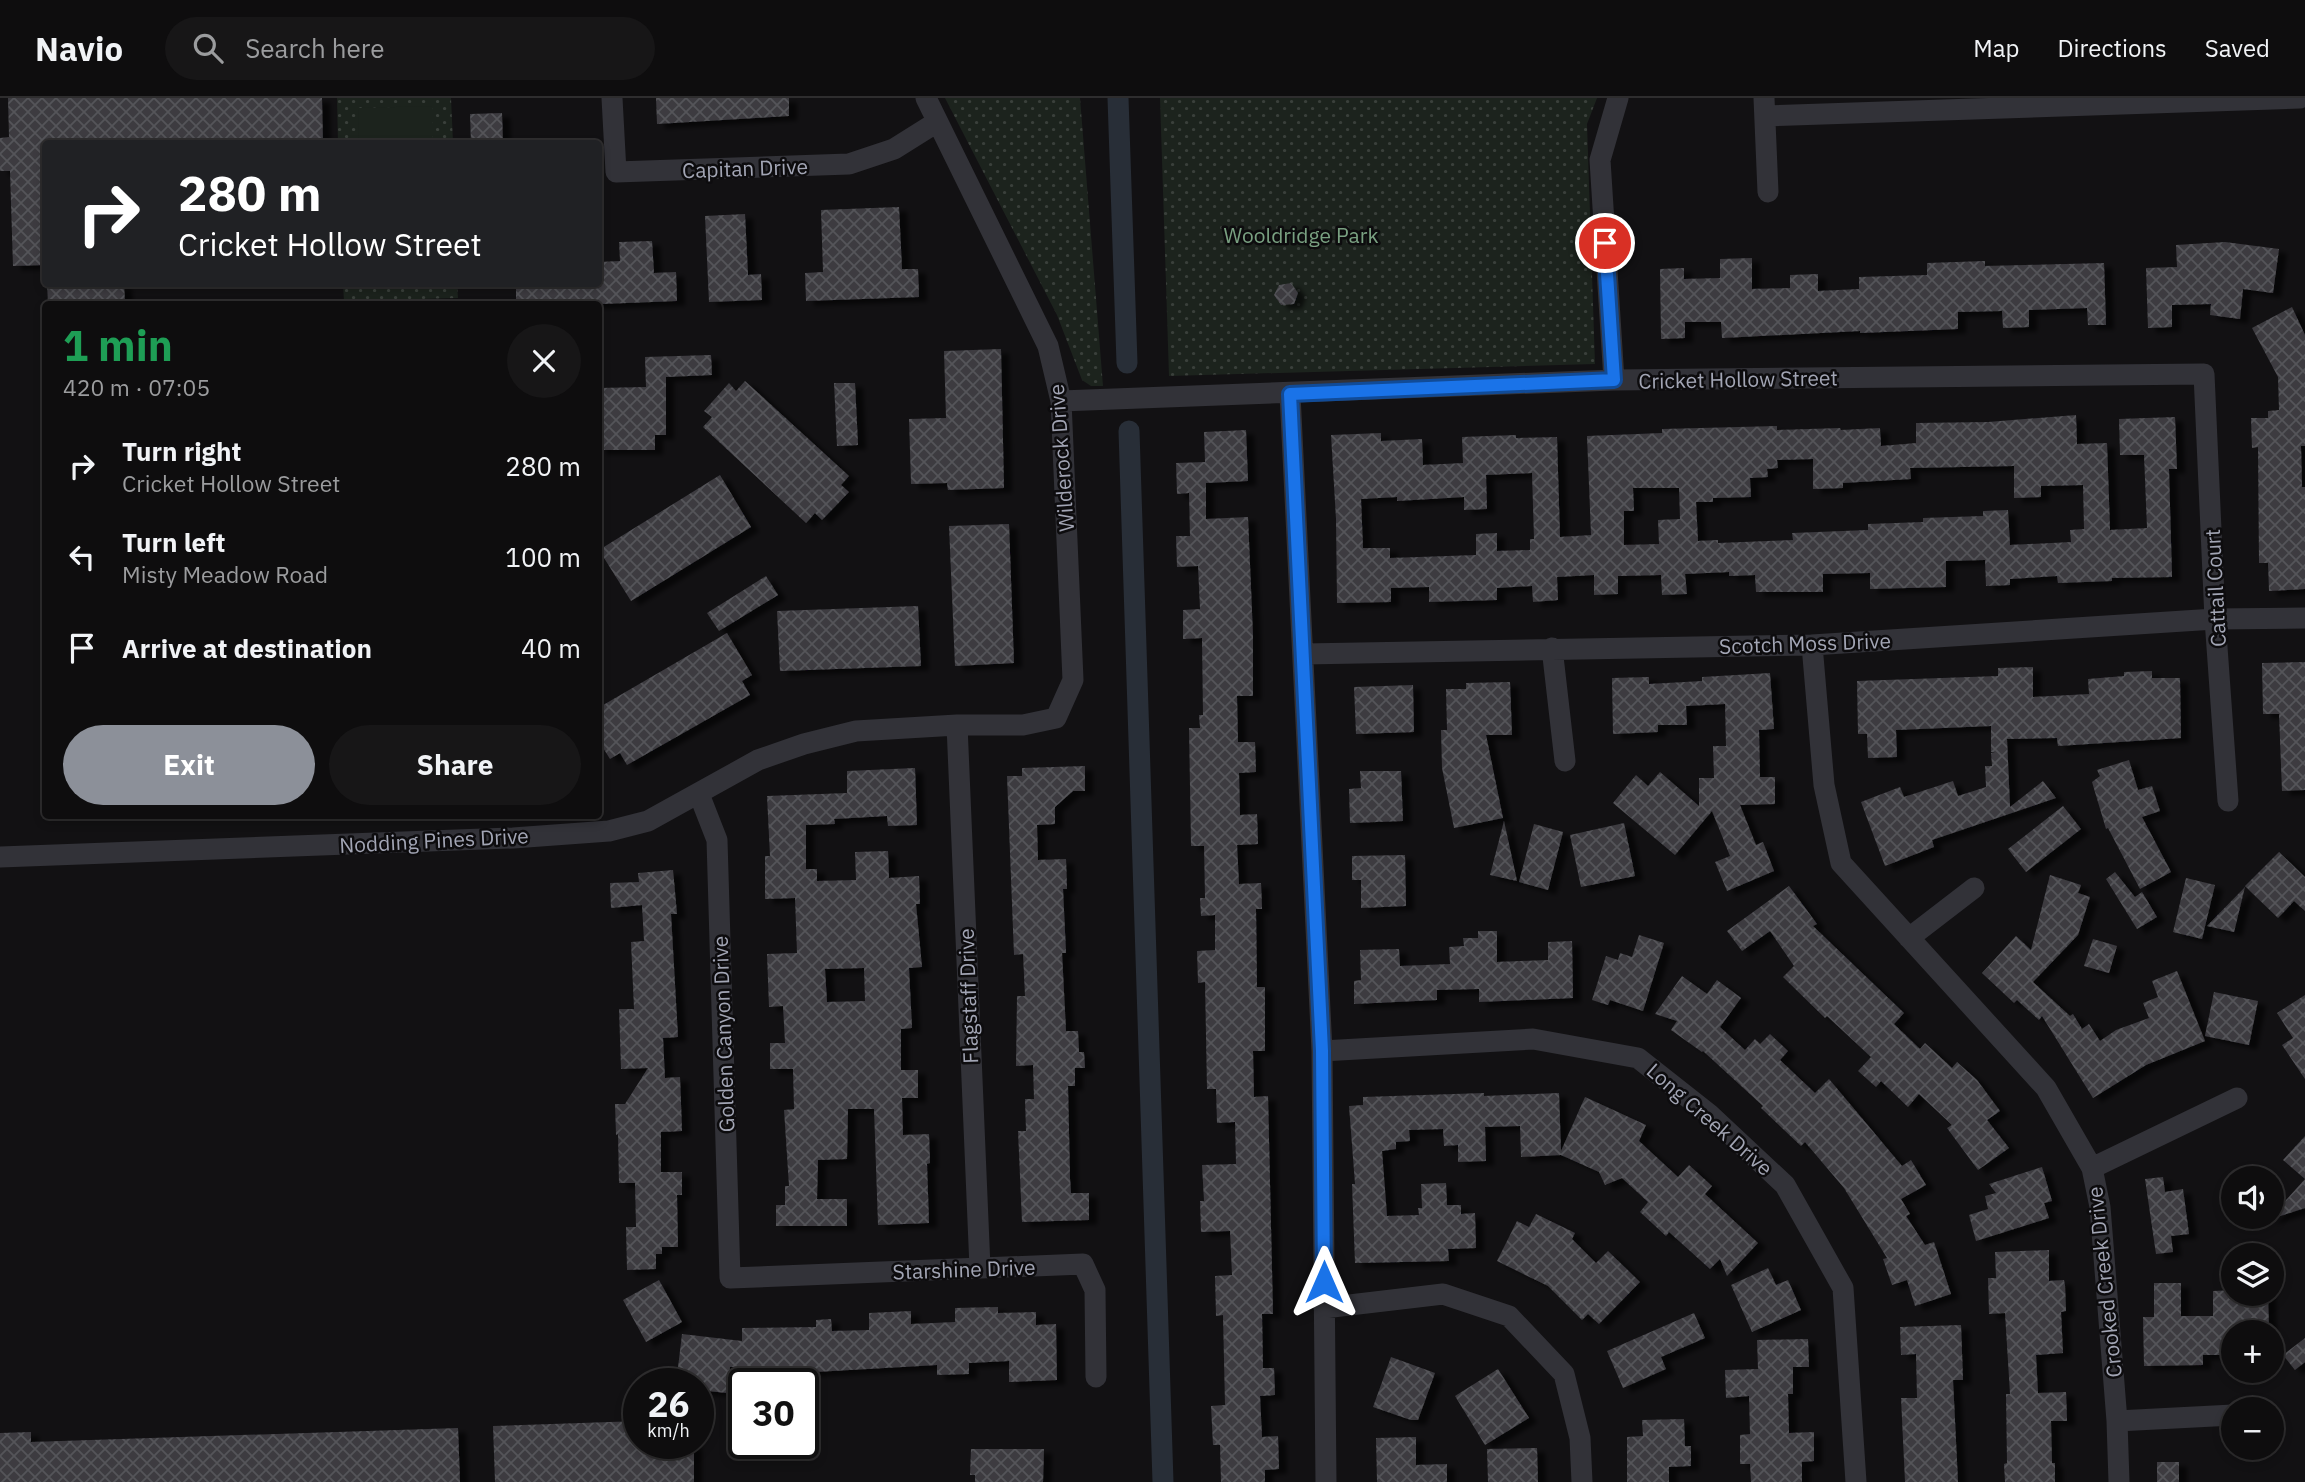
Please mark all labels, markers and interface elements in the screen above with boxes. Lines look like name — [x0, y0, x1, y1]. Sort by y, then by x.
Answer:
search box — [165, 17, 655, 80]
text: Navio — [35, 27, 123, 70]
icon: search — [189, 29, 227, 67]
text: Search here — [245, 31, 385, 65]
text: Map — [1973, 32, 2019, 64]
text: Directions — [2057, 32, 2167, 64]
text: Saved — [2205, 32, 2270, 64]
street label: Capitan Drive — [682, 152, 808, 184]
text: 280 m — [178, 161, 322, 224]
icon: right — [63, 168, 154, 259]
pin — [1575, 213, 1635, 273]
park label: Wooldridge Park — [1224, 221, 1378, 249]
text: Cricket Hollow Street — [178, 223, 482, 265]
icon: arrive — [1586, 224, 1624, 262]
text: 1 min — [63, 318, 173, 373]
button: close — [507, 324, 581, 398]
street label: Cricket Hollow Street — [1638, 363, 1838, 395]
text: 420 m · 07:05 — [63, 372, 210, 402]
street label: Wilderock Drive — [1042, 383, 1080, 533]
text: Turn right — [122, 434, 241, 468]
icon: right — [63, 447, 101, 485]
text: 280 m — [505, 449, 581, 483]
text: Cricket Hollow Street — [122, 468, 340, 498]
text: Turn left — [122, 525, 225, 559]
street label: Cattail Court — [2198, 528, 2232, 648]
icon: left — [63, 538, 101, 576]
text: 100 m — [505, 540, 581, 574]
text: Misty Meadow Road — [122, 559, 328, 589]
street label: Scotch Moss Drive — [1719, 626, 1891, 660]
icon: arrive — [63, 629, 101, 667]
text: Arrive at destination — [122, 631, 372, 665]
text: 40 m — [521, 631, 581, 665]
button: Exit — [63, 725, 315, 805]
button: Share — [329, 725, 581, 805]
street label: Nodding Pines Drive — [339, 821, 529, 859]
street label: Flagstaff Drive — [952, 928, 984, 1064]
street label: Golden Canyon Drive — [706, 935, 740, 1133]
street label: Long Creek Drive — [1641, 1056, 1779, 1182]
map controls — [2221, 1166, 2284, 1460]
button: sound — [2221, 1166, 2284, 1229]
street label: Crooked Creek Drive — [2080, 1185, 2128, 1379]
button: layers — [2221, 1243, 2284, 1306]
position arrow — [1287, 1245, 1361, 1319]
street label: Starshine Drive — [892, 1253, 1036, 1285]
button: + — [2221, 1320, 2284, 1383]
speed limit sign: 30 — [728, 1368, 819, 1459]
text: 26 — [647, 1381, 690, 1427]
button: − — [2221, 1397, 2284, 1460]
text: km/h — [647, 1419, 690, 1442]

